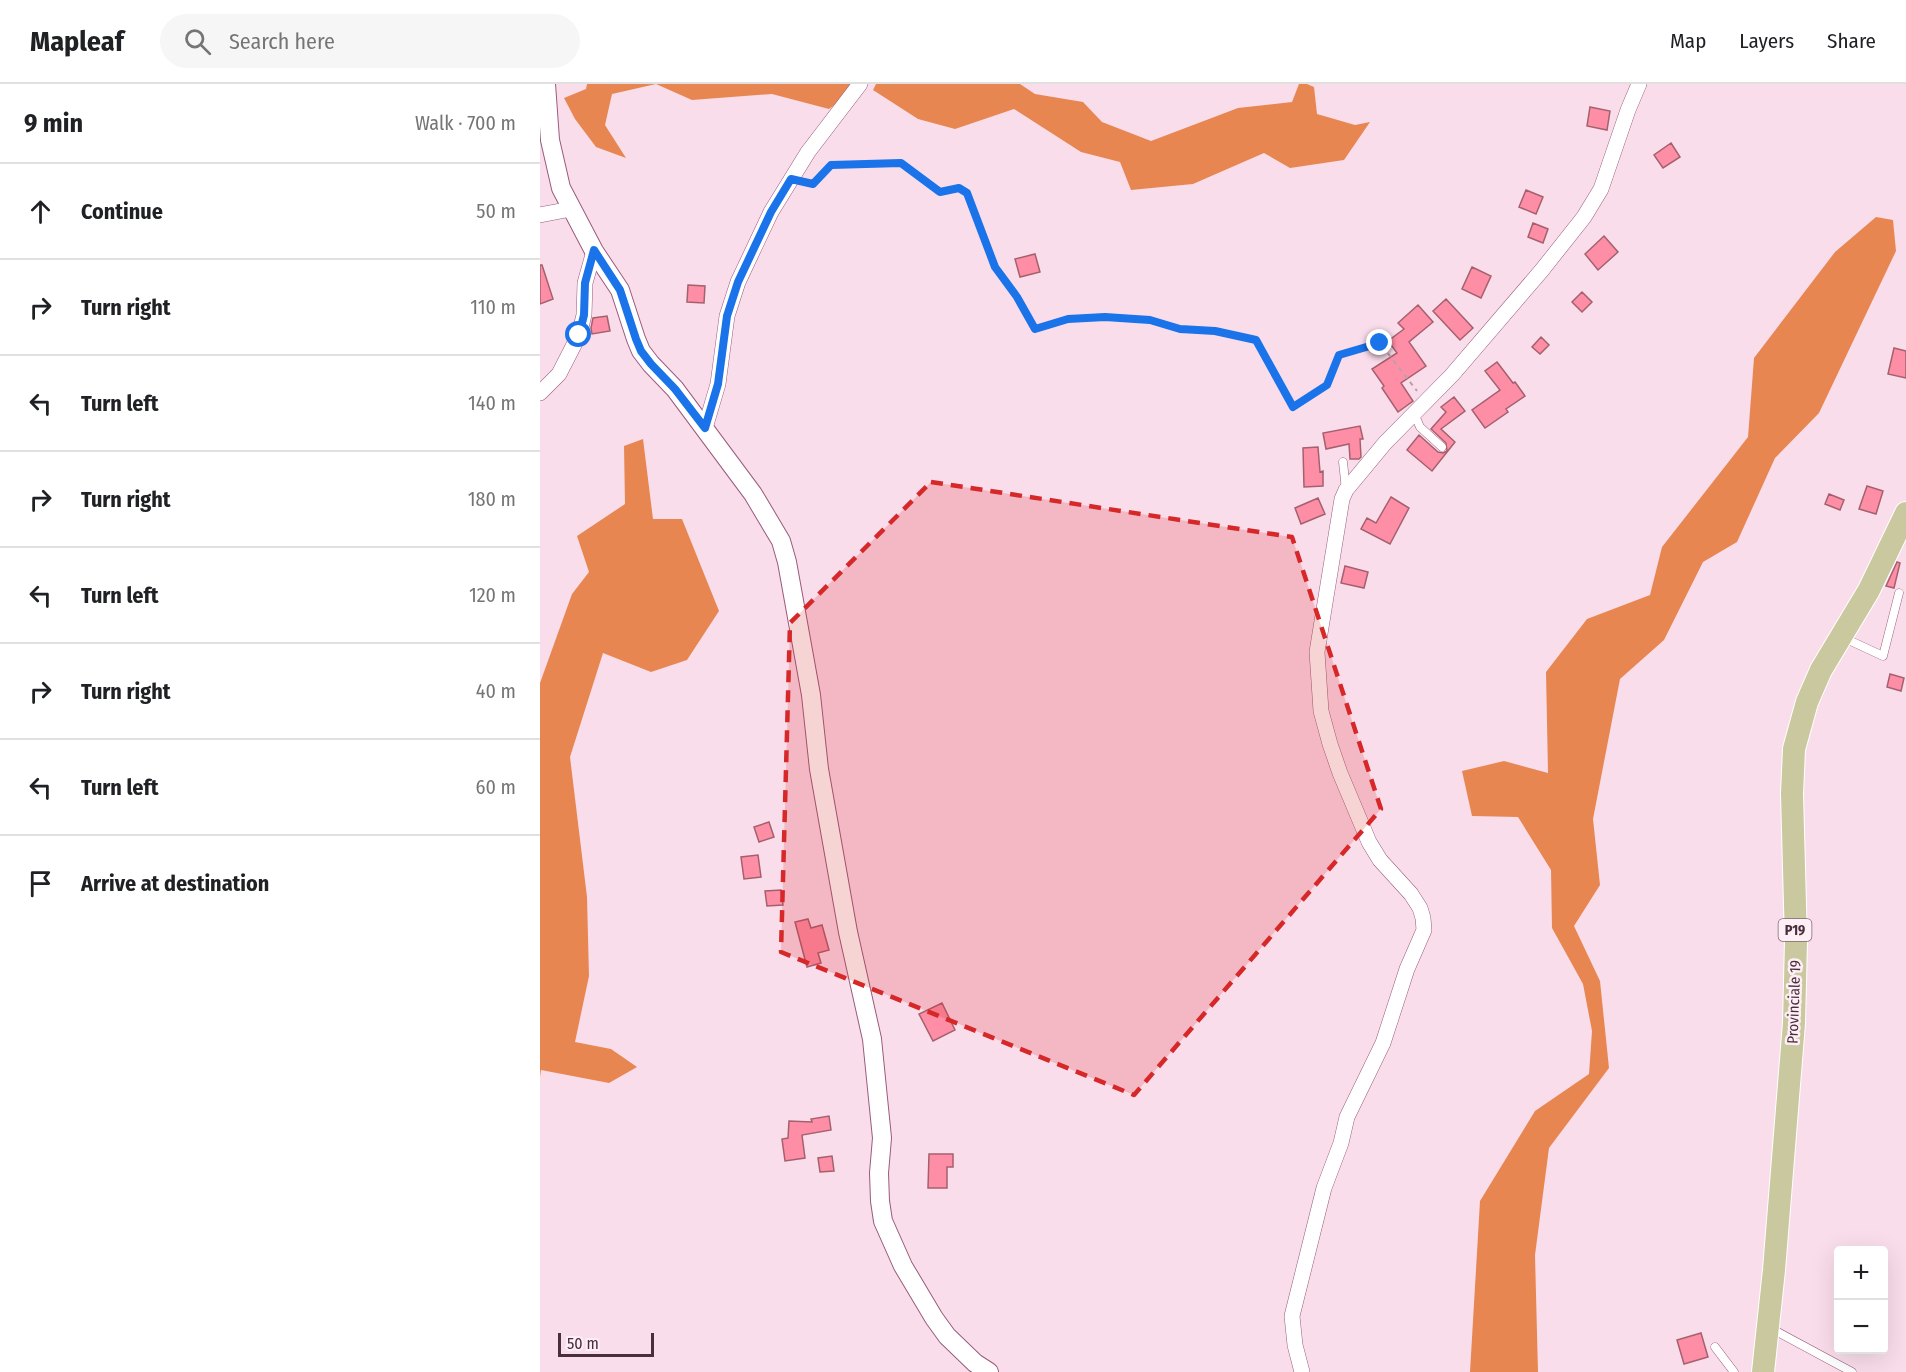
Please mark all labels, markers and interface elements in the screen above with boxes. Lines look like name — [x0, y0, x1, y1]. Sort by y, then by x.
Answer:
search box — [160, 14, 580, 68]
text: Mapleaf — [30, 25, 124, 58]
icon: search — [181, 25, 214, 58]
text: Search here — [229, 28, 335, 55]
text: Map — [1670, 28, 1706, 54]
text: Layers — [1739, 28, 1794, 54]
text: Share — [1827, 28, 1876, 54]
text: 9 min — [24, 108, 83, 139]
text: Walk · 700 m — [415, 111, 516, 135]
icon: ahead — [24, 195, 57, 228]
text: Continue — [81, 198, 163, 225]
text: 50 m — [476, 199, 516, 223]
icon: right — [24, 291, 57, 324]
text: Turn right — [81, 294, 170, 321]
text: 110 m — [470, 295, 516, 319]
route start — [565, 321, 591, 347]
route end — [1366, 329, 1392, 355]
icon: left — [24, 387, 57, 420]
text: Turn left — [81, 390, 159, 417]
text: 140 m — [468, 391, 516, 415]
icon: right — [24, 483, 57, 516]
text: Turn right — [81, 486, 170, 513]
text: 180 m — [468, 487, 516, 511]
icon: left — [24, 579, 57, 612]
text: Turn left — [81, 582, 159, 609]
text: 120 m — [469, 583, 516, 607]
icon: right — [24, 675, 57, 708]
text: Turn right — [81, 678, 170, 705]
text: 40 m — [476, 679, 516, 703]
icon: left — [24, 771, 57, 804]
text: Turn left — [81, 774, 159, 801]
text: 60 m — [476, 775, 516, 799]
icon: arrive — [24, 867, 57, 900]
text: Arrive at destination — [81, 870, 269, 897]
road number: P19 — [1778, 919, 1812, 941]
street label: Provinciale 19 — [1784, 960, 1804, 1044]
map controls — [1834, 1246, 1888, 1354]
button: + — [1834, 1246, 1888, 1300]
button: − — [1834, 1300, 1888, 1354]
scale bar — [558, 1330, 654, 1358]
text: 50 m — [567, 1334, 599, 1353]

